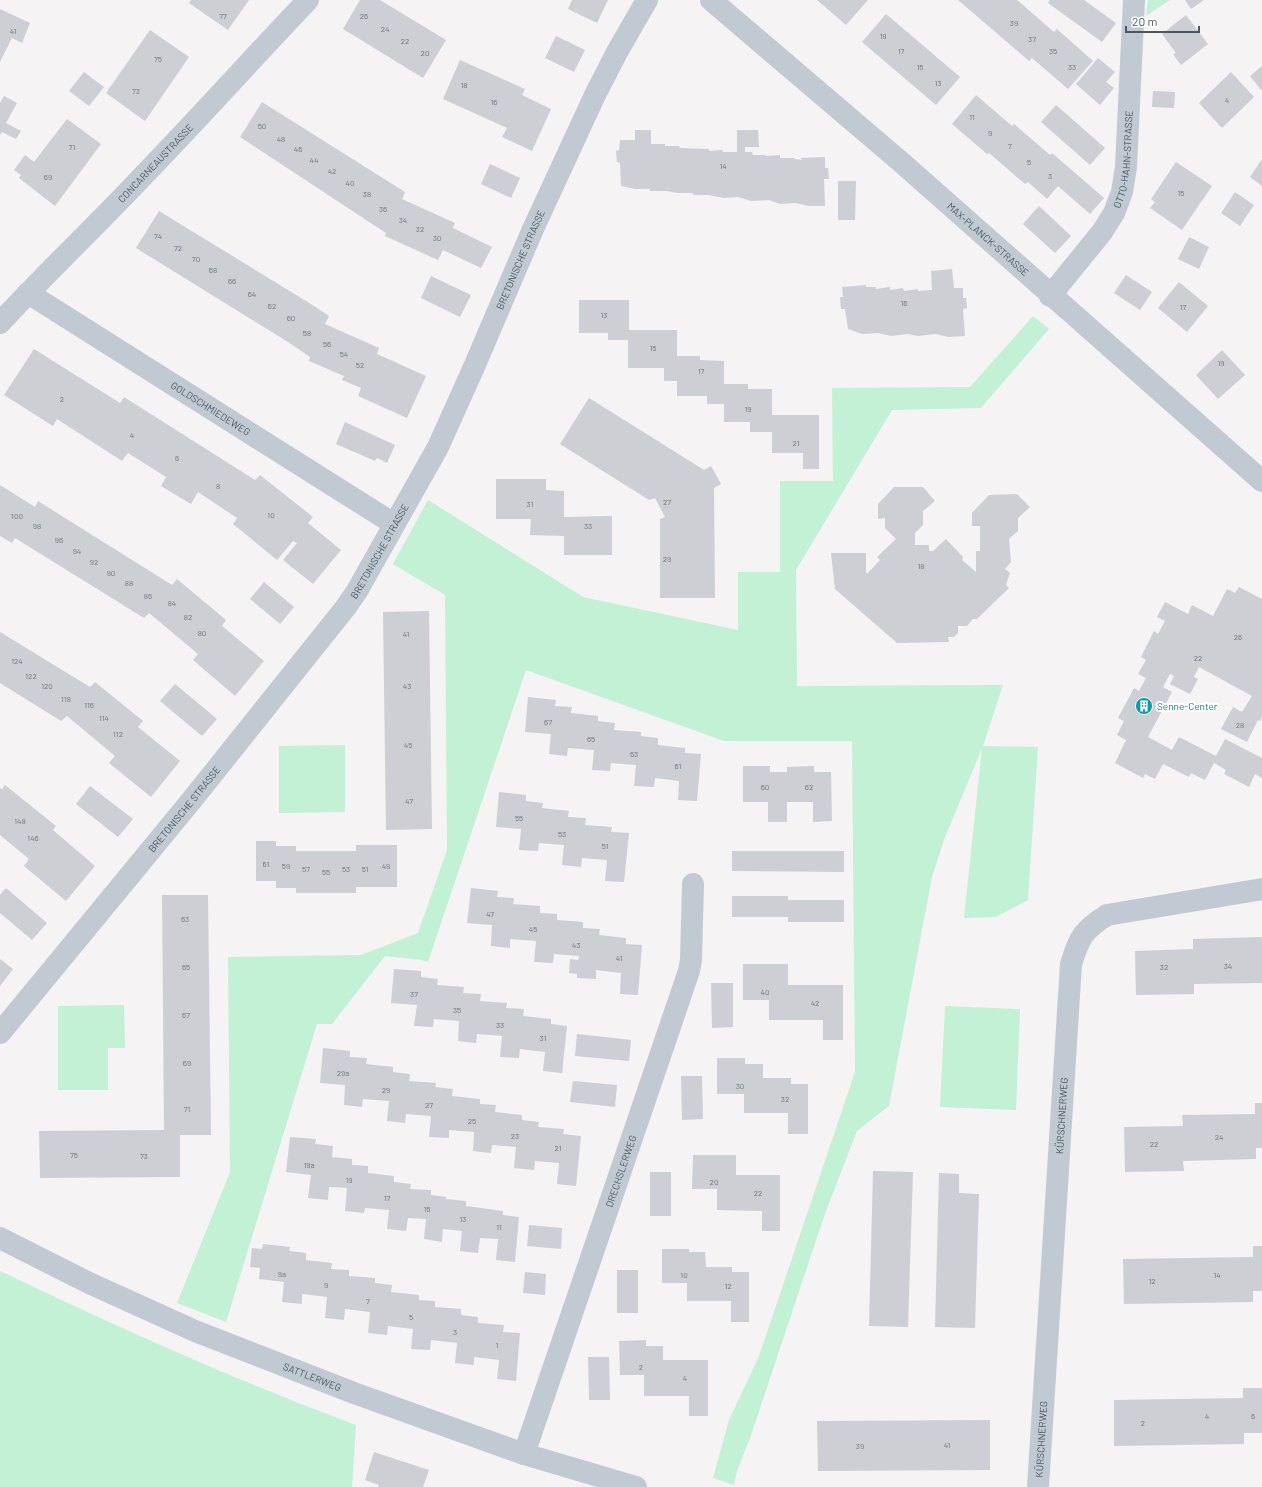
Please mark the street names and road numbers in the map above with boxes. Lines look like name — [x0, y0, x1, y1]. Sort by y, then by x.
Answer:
street label: OTTO-HAHN-STRASSE — [1110, 110, 1135, 210]
street label: CONCARNEAUSTRASSE — [115, 121, 195, 205]
street label: MAX-PLANCK-STRASSE — [945, 200, 1032, 278]
street label: BRETONISCHE STRASSE — [493, 208, 547, 311]
street label: GOLDSCHMIEDEWEG — [169, 379, 253, 438]
street label: BRETONISCHE STRASSE — [348, 501, 411, 601]
street label: BRETONISCHE STRASSE — [146, 764, 223, 854]
street label: KÜRSCHNERWEG — [1053, 1077, 1070, 1154]
street label: DRECHSLERWEG — [603, 1133, 639, 1209]
street label: SATTLERWEG — [282, 1360, 343, 1393]
street label: KÜRSCHNERWEG — [1033, 1400, 1049, 1478]

